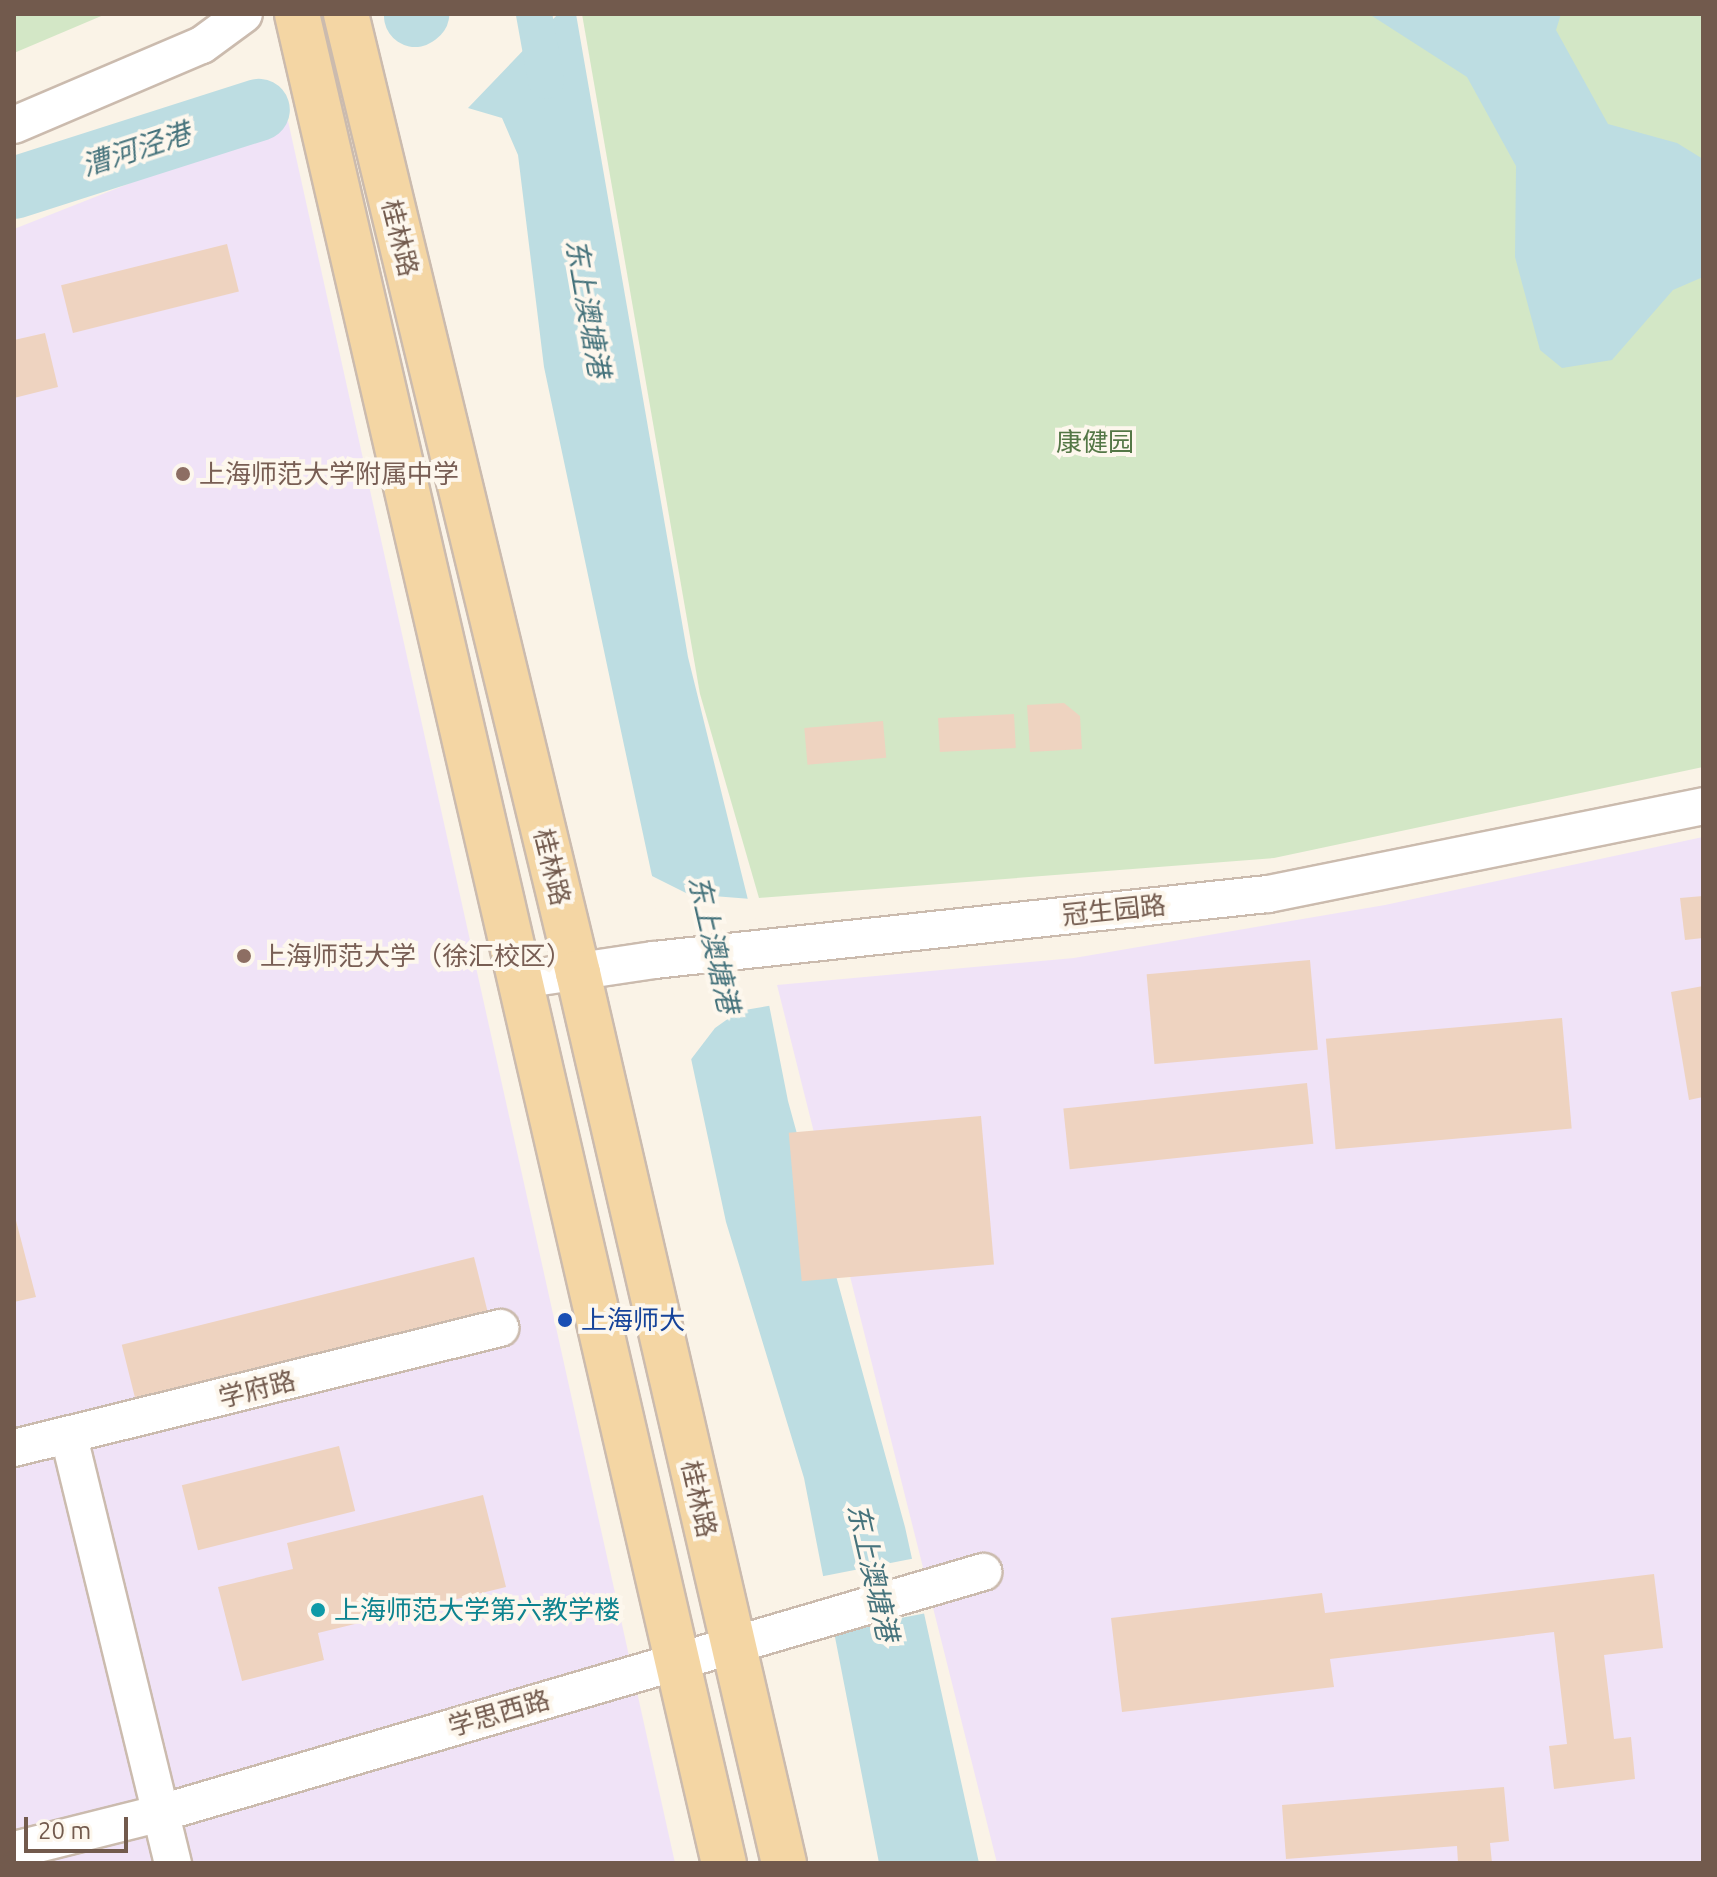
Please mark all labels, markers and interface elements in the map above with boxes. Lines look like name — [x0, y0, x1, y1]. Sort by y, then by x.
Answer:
water label: 漕河泾港 — [78, 116, 194, 182]
street label: 桂林路 — [375, 196, 425, 280]
water label: 东上澳塘港 — [559, 236, 617, 380]
park label: 康健园 — [1056, 426, 1134, 458]
place label: 上海师范大学附属中学 — [199, 458, 459, 490]
marker: 上海师范大学附属中学 — [174, 465, 192, 483]
street label: 桂林路 — [527, 825, 577, 909]
water label: 东上澳塘港 — [682, 872, 746, 1016]
street label: 冠生园路 — [1061, 889, 1167, 931]
place label: 上海师范大学（徐汇校区） — [260, 940, 572, 972]
marker: 上海师范大学（徐汇校区） — [235, 947, 253, 965]
place label: 上海师大 — [581, 1304, 685, 1336]
marker: 上海师大 — [556, 1311, 574, 1329]
street label: 学府路 — [215, 1364, 299, 1414]
street label: 桂林路 — [675, 1457, 723, 1541]
water label: 东上澳塘港 — [841, 1500, 905, 1644]
place label: 上海师范大学第六教学楼 — [334, 1594, 620, 1626]
marker: 上海师范大学第六教学楼 — [309, 1601, 327, 1619]
street label: 学思西路 — [445, 1684, 553, 1742]
scale bar — [28, 1801, 132, 1851]
text: 20 m — [38, 1817, 91, 1844]

